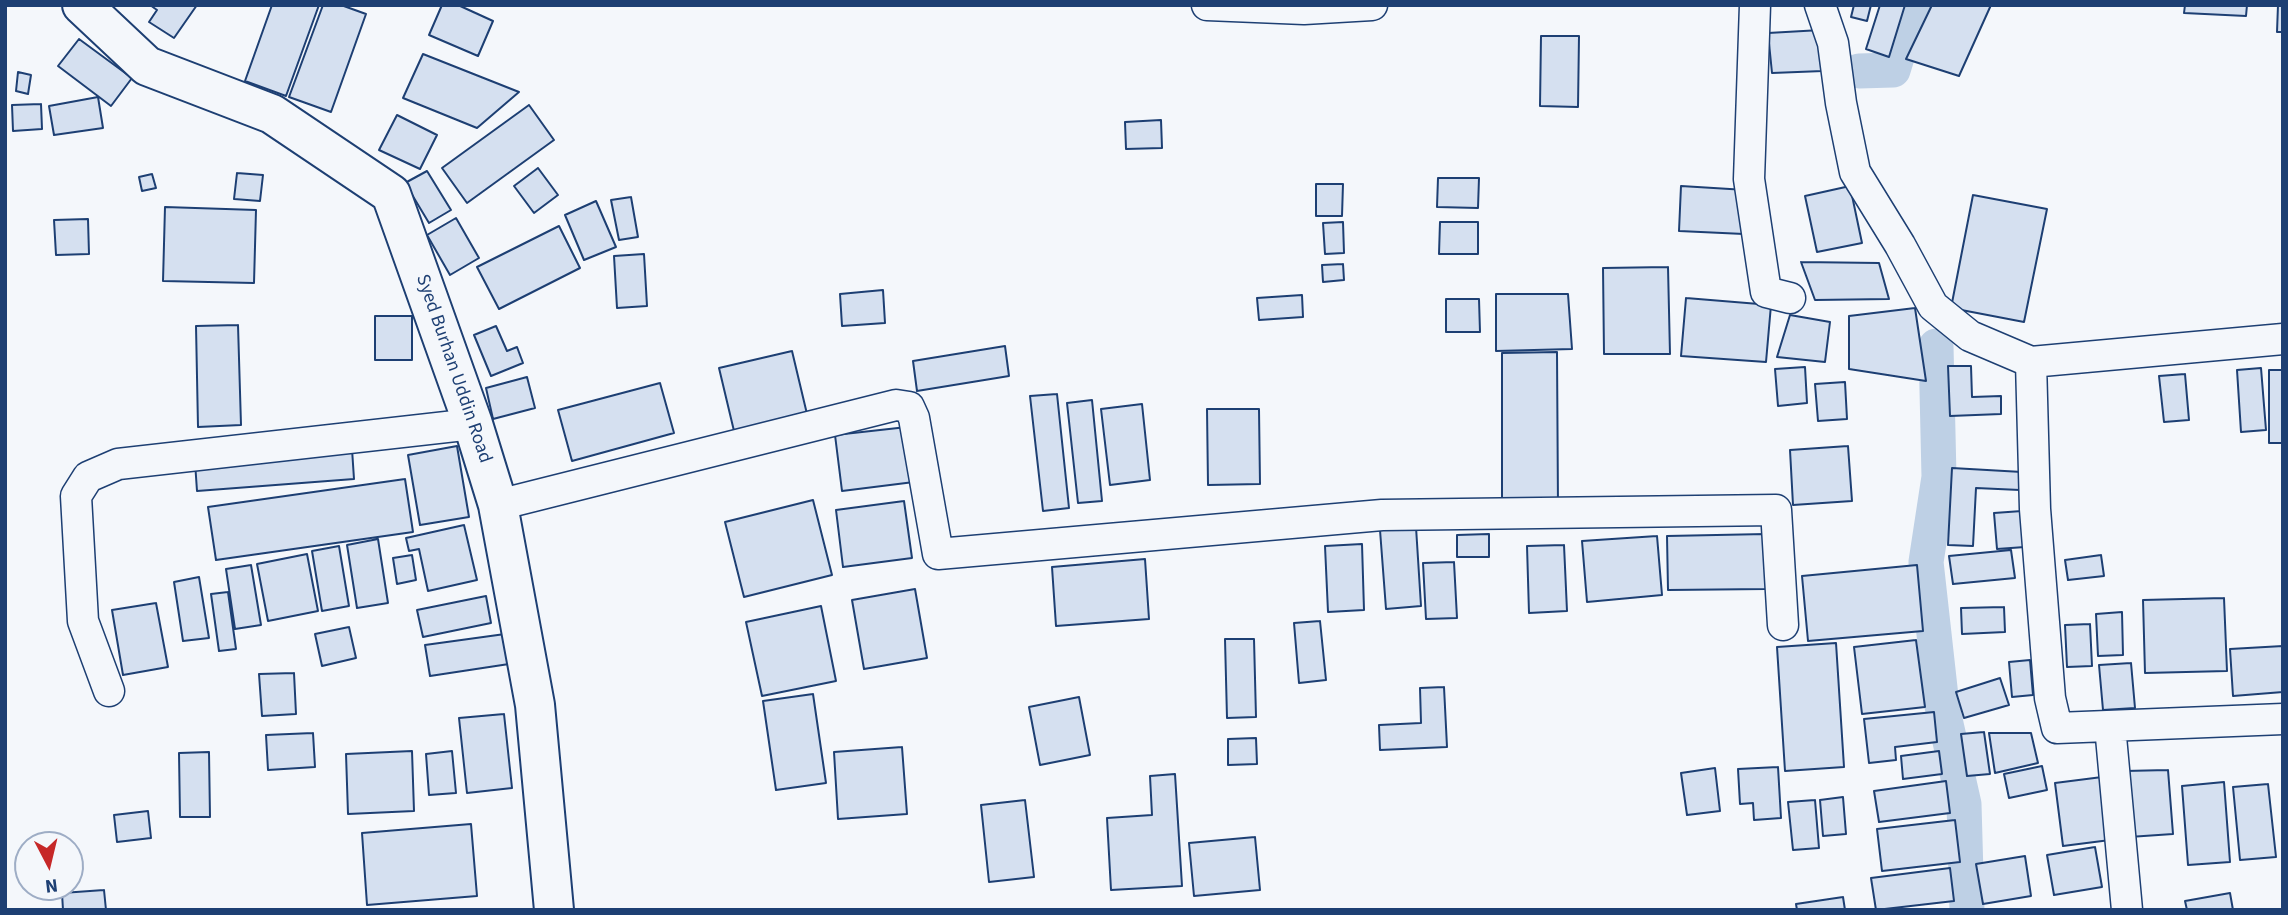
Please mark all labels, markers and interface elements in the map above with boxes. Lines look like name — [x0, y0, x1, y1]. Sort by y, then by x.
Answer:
street label: Syed Burhan Uddin Road — [410, 272, 496, 466]
north arrow — [14, 831, 84, 901]
text: N — [43, 871, 59, 900]

